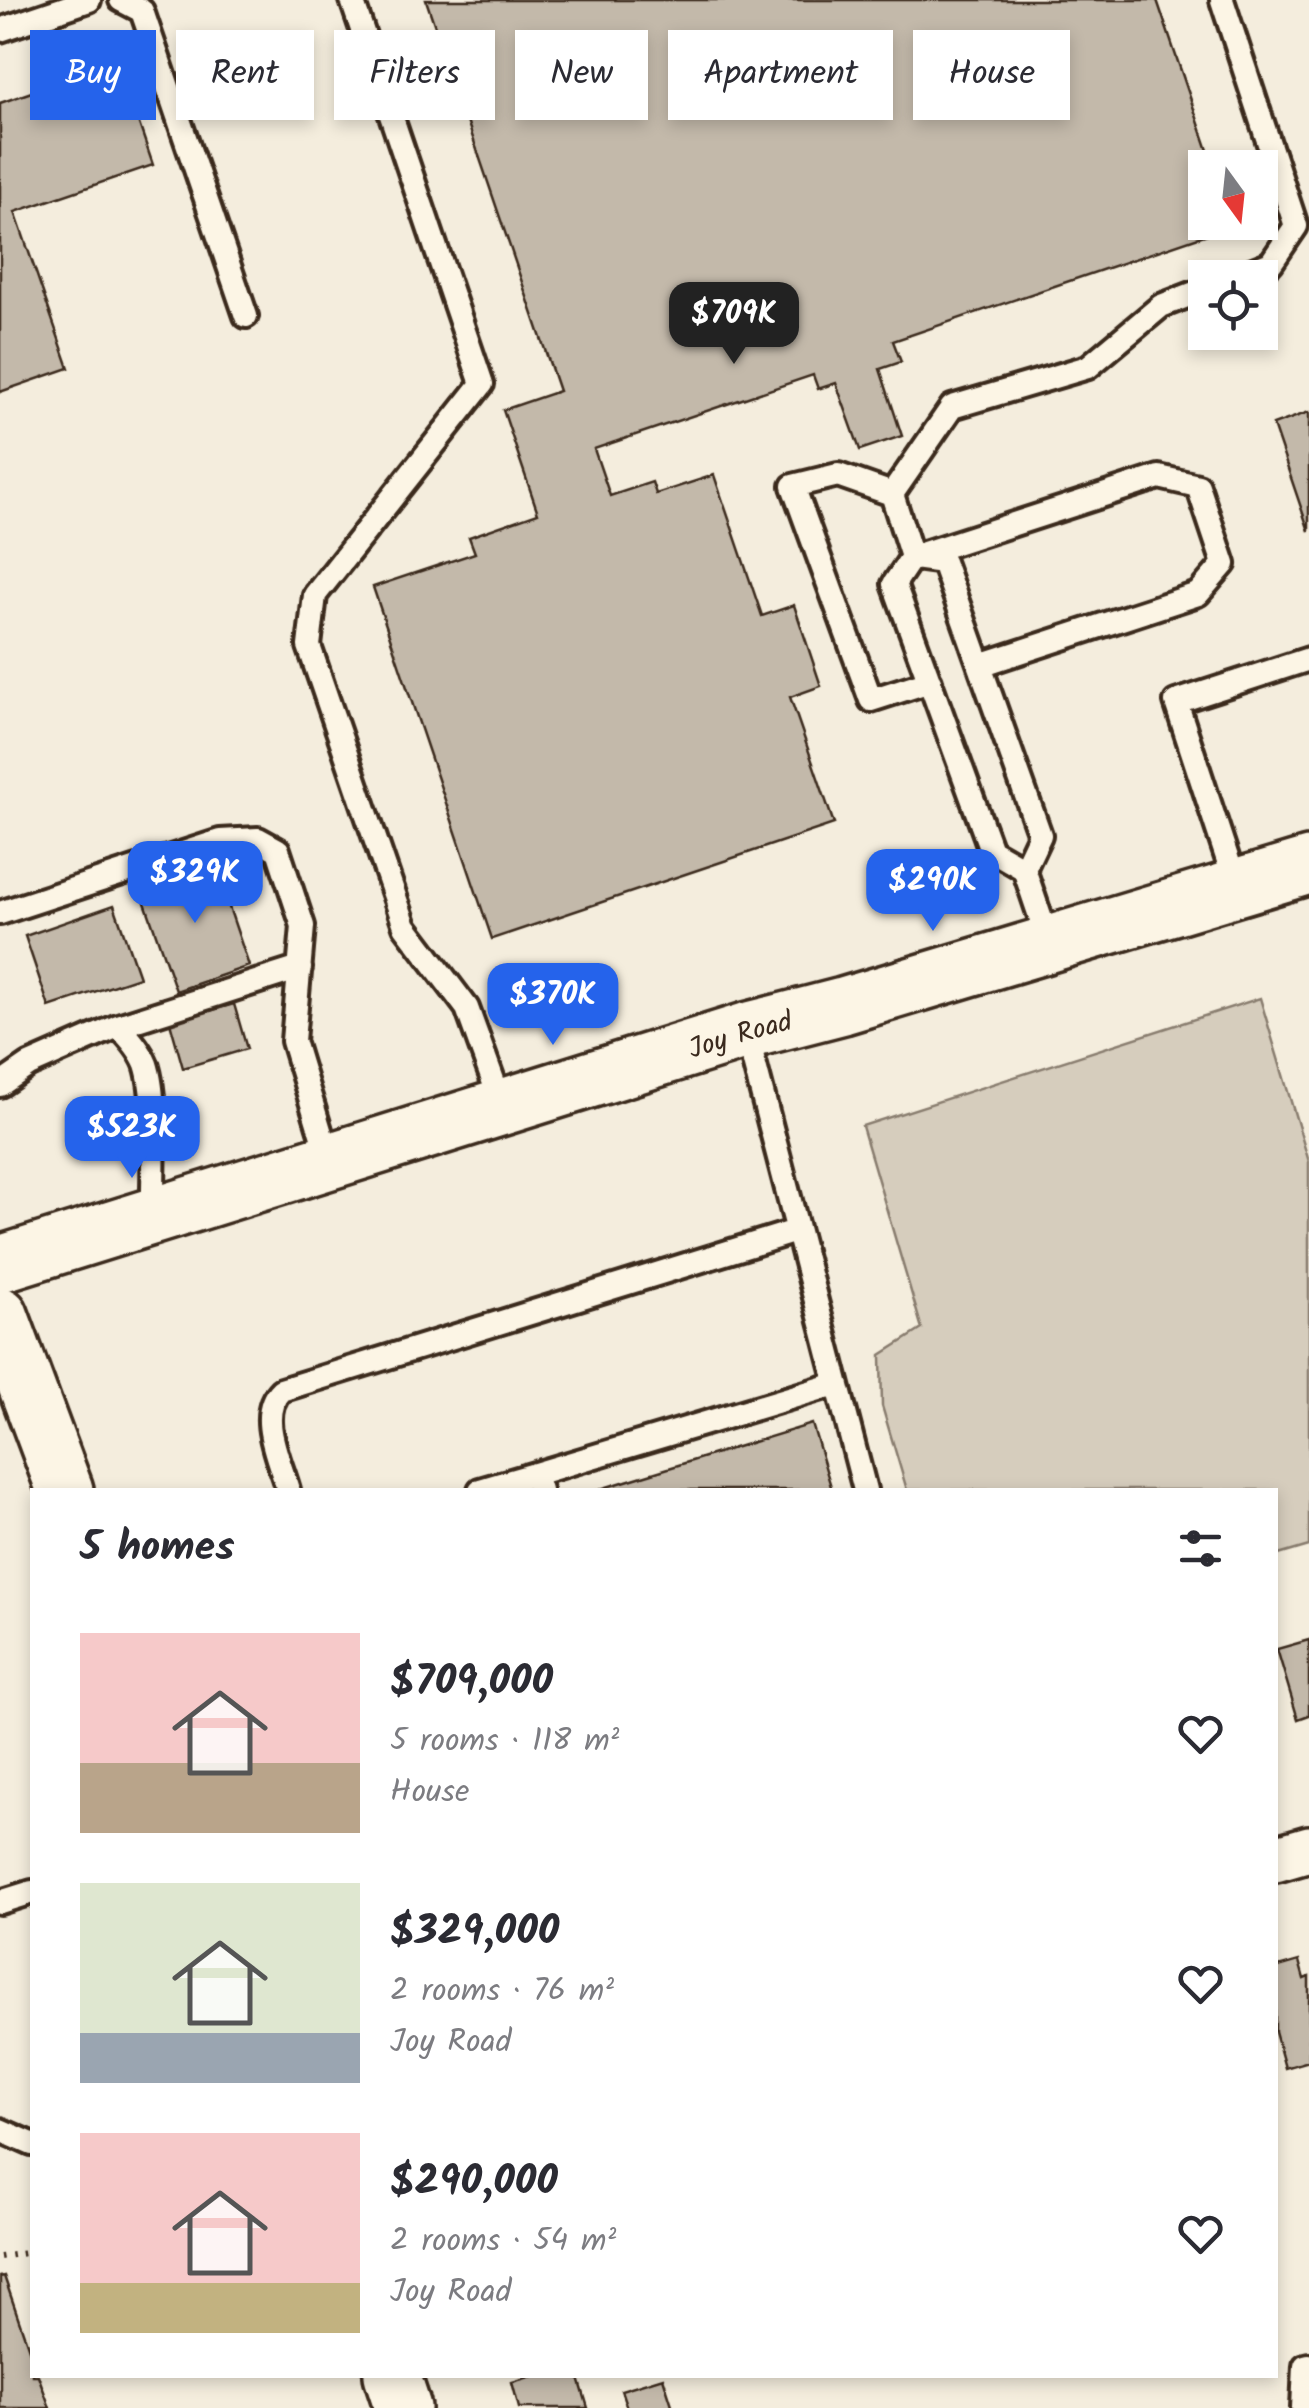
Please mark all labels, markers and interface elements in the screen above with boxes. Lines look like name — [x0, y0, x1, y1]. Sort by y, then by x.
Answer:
chip: Buy — [30, 30, 156, 120]
chip: Rent — [176, 30, 314, 120]
chip: Filters — [334, 30, 495, 120]
chip: New — [515, 30, 648, 120]
chip: Apartment — [668, 30, 893, 120]
chip: House — [913, 30, 1070, 120]
north arrow — [1188, 150, 1278, 240]
map controls — [1188, 150, 1278, 350]
button: locate — [1188, 260, 1278, 350]
pin: $709K — [664, 282, 804, 367]
text: $709K — [691, 289, 777, 340]
pin: $329K — [125, 841, 265, 926]
text: $329K — [150, 848, 240, 899]
pin: $290K — [863, 849, 1003, 934]
text: $290K — [888, 856, 978, 907]
pin: $370K — [483, 963, 623, 1048]
text: $370K — [509, 970, 597, 1021]
street label: Joy Road — [683, 1000, 798, 1073]
pin: $523K — [62, 1096, 202, 1181]
text: $523K — [87, 1103, 177, 1154]
text: 5 homes — [80, 1515, 235, 1582]
icon: filters — [1173, 1521, 1228, 1576]
text: $709,000 — [390, 1649, 553, 1716]
icon: home — [160, 1673, 280, 1793]
icon: heart — [1173, 1706, 1228, 1761]
text: 5 rooms · 118 m² — [390, 1716, 619, 1767]
text: House — [390, 1767, 469, 1818]
text: $329,000 — [390, 1899, 559, 1966]
icon: home — [160, 1923, 280, 2043]
icon: heart — [1173, 1956, 1228, 2011]
text: 2 rooms · 76 m² — [390, 1966, 614, 2017]
text: Joy Road — [390, 2017, 511, 2068]
text: $290,000 — [390, 2149, 558, 2216]
icon: home — [160, 2173, 280, 2293]
icon: heart — [1173, 2206, 1228, 2261]
text: 2 rooms · 54 m² — [390, 2216, 616, 2267]
text: Joy Road — [390, 2267, 511, 2318]

